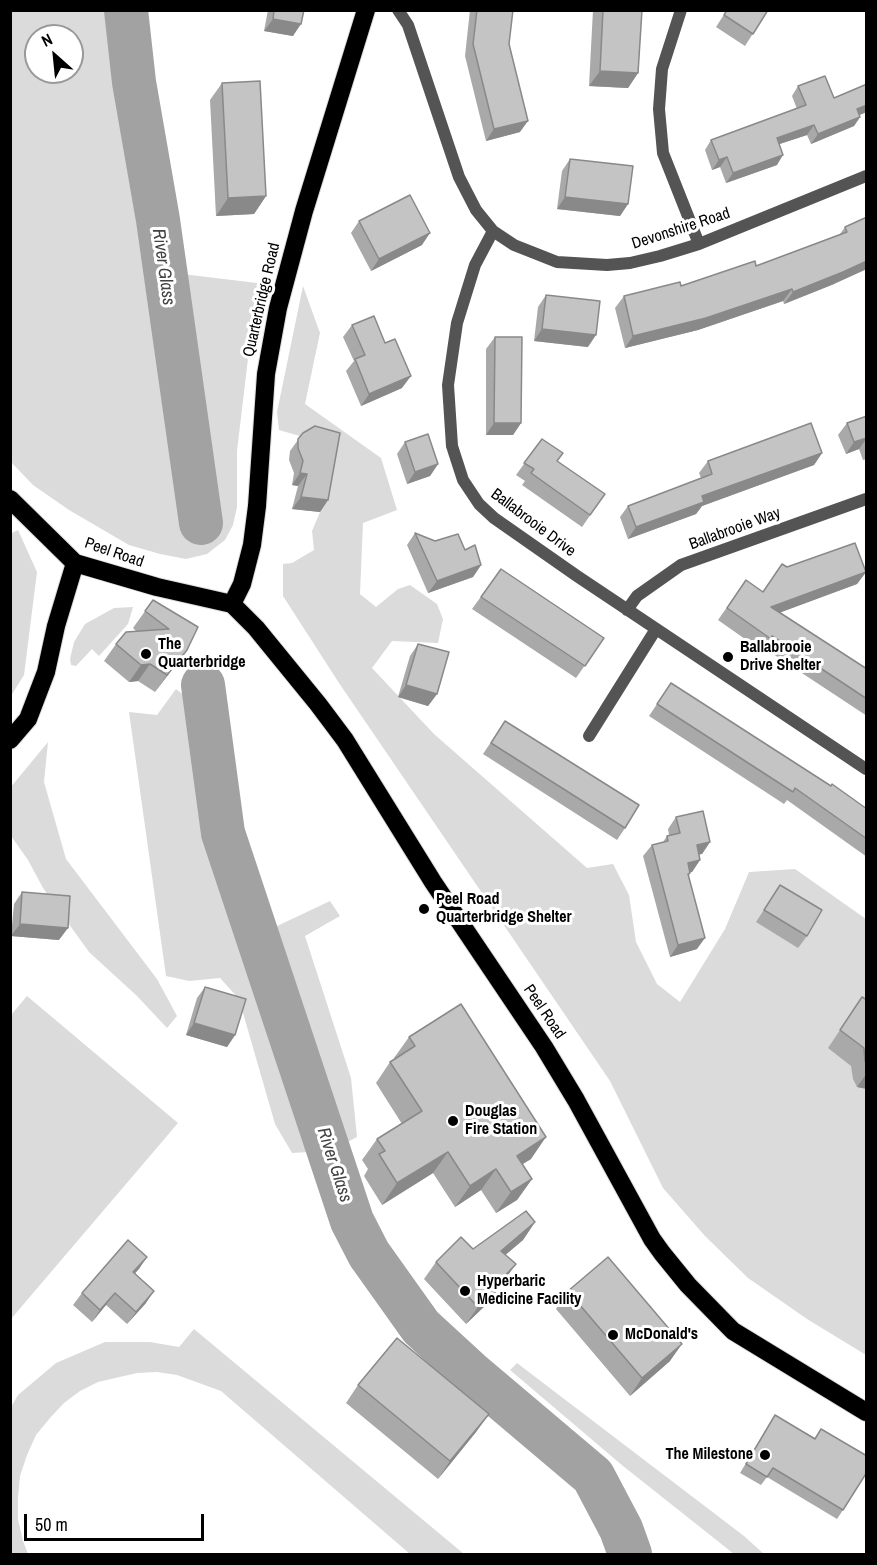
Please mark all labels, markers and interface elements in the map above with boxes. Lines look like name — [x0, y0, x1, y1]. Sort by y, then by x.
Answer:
north arrow — [24, 24, 84, 84]
text: N — [38, 28, 56, 52]
street label: Devonshire Road — [629, 204, 733, 254]
water label: River Glass — [147, 227, 179, 307]
street label: Quarterbridge Road — [240, 241, 284, 359]
street label: Ballabrooie Drive — [487, 485, 579, 561]
street label: Ballabrooie Way — [687, 504, 783, 554]
street label: Peel Road — [82, 534, 146, 572]
place label: The Quarterbridge — [158, 635, 245, 673]
place label: Ballabrooie Drive Shelter — [740, 638, 821, 676]
marker: The Quarterbridge — [139, 647, 153, 661]
marker: Ballabrooie Drive Shelter — [721, 650, 735, 664]
place label: Peel Road Quarterbridge Shelter — [436, 890, 572, 928]
marker: Peel Road Quarterbridge Shelter — [417, 902, 431, 916]
street label: Peel Road — [519, 981, 569, 1043]
place label: Douglas Fire Station — [465, 1102, 537, 1140]
marker: Douglas Fire Station — [446, 1114, 460, 1128]
water label: River Glass — [312, 1125, 356, 1205]
place label: Hyperbaric Medicine Facility — [477, 1272, 581, 1310]
marker: Hyperbaric Medicine Facility — [458, 1284, 472, 1298]
place label: McDonald's — [625, 1325, 698, 1345]
marker: McDonald's — [606, 1328, 620, 1342]
place label: The Milestone — [666, 1445, 753, 1465]
marker: The Milestone — [758, 1448, 772, 1462]
scale bar — [27, 1502, 207, 1540]
text: 50 m — [35, 1512, 68, 1537]

